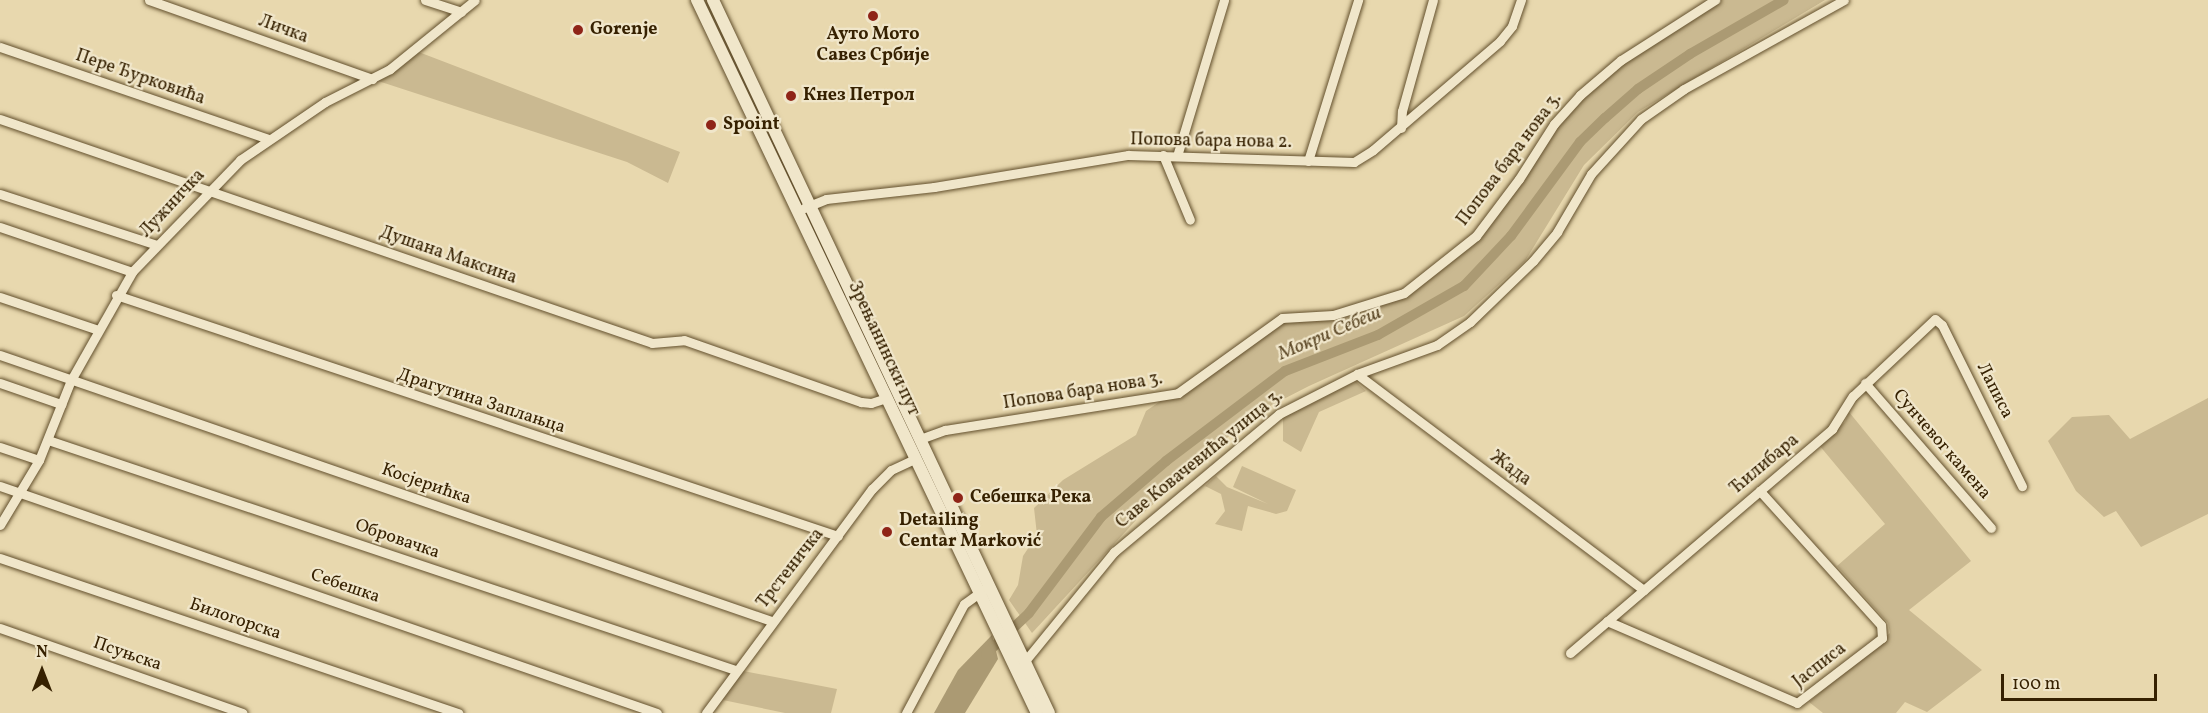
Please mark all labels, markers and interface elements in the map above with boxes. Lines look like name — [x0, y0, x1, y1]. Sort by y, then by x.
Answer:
marker: Ауто Мото Савез Србије — [866, 9, 880, 23]
street label: Личка — [255, 11, 311, 49]
place label: Gorenje — [590, 19, 657, 41]
marker: Gorenje — [571, 23, 585, 37]
place label: Ауто Мото Савез Србије — [817, 25, 929, 68]
street label: Пере Ђурковића — [72, 46, 208, 110]
place label: Кнез Петрол — [803, 85, 914, 107]
marker: Кнез Петрол — [784, 89, 798, 103]
street label: Попова бара нова 3. — [1453, 89, 1567, 231]
place label: Spoint — [723, 114, 779, 136]
marker: Spoint — [704, 118, 718, 132]
street label: Попова бара нова 2. — [1130, 130, 1292, 154]
street label: Лужничка — [136, 165, 210, 243]
street label: Душана Максина — [377, 222, 519, 290]
street label: Зрењанински пут — [842, 278, 924, 420]
water label: Мокри Себеш — [1275, 301, 1385, 367]
street label: Лаписа — [1971, 360, 2017, 422]
street label: Драгутина Заплањца — [394, 365, 568, 439]
street label: Попова бара нова 3. — [1002, 369, 1164, 415]
street label: Сунчевог камена — [1887, 385, 1995, 505]
street label: Саве Ковачевића улица 3. — [1112, 386, 1288, 534]
street label: Ћилибара — [1726, 430, 1804, 500]
street label: Жада — [1485, 447, 1535, 491]
street label: Косјерићка — [378, 460, 474, 510]
place label: Себешка Река — [970, 487, 1091, 509]
marker: Себешка Река — [951, 491, 965, 505]
place label: Detailing Centar Marković — [899, 511, 1041, 554]
street label: Обровачка — [352, 515, 442, 565]
street label: Трстеничка — [753, 525, 829, 613]
marker: Detailing Centar Marković — [880, 525, 894, 539]
street label: Себешка — [308, 565, 382, 609]
street label: Билогорска — [186, 594, 284, 646]
street label: Псуњска — [90, 633, 164, 677]
street label: Јасписа — [1789, 639, 1851, 693]
north arrow — [12, 641, 72, 701]
text: N — [36, 642, 48, 664]
scale bar — [2004, 662, 2160, 700]
text: 100 m — [2012, 672, 2061, 697]

